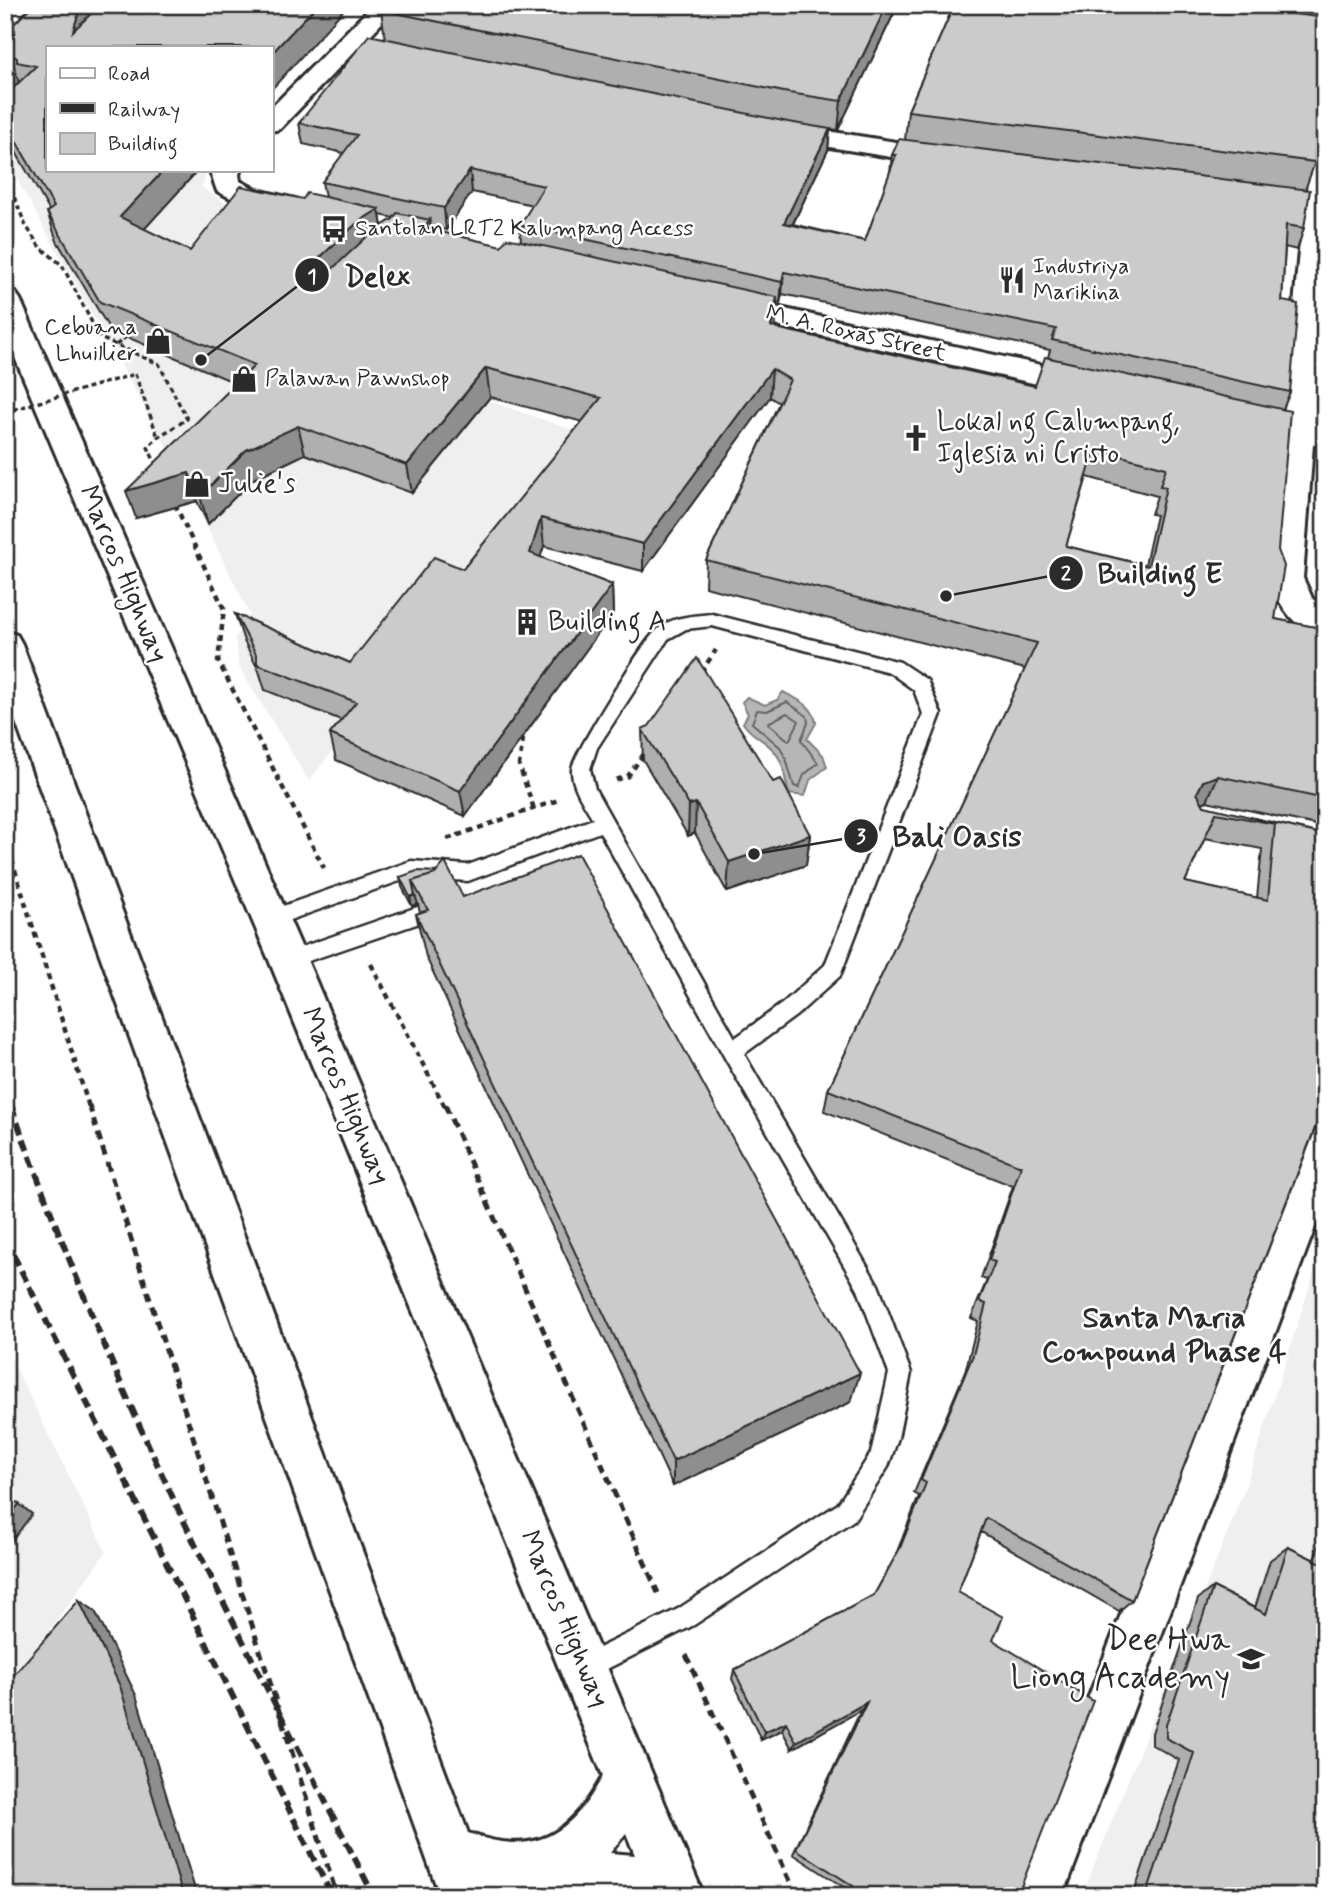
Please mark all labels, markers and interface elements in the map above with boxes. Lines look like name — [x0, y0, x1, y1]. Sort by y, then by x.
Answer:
legend — [46, 46, 273, 172]
text: Road — [108, 60, 150, 88]
text: Railway — [108, 96, 180, 124]
text: Building — [108, 130, 178, 160]
bus stop icon: Santolan LRT2 Kalumpang Access — [319, 214, 349, 244]
place label: Santolan LRT2 Kalumpang Access — [355, 214, 694, 246]
callout: Delex — [295, 250, 423, 301]
place label: Industriya Marikina — [1033, 252, 1129, 308]
text: Delex — [344, 258, 410, 297]
text: 1 — [307, 263, 317, 291]
restaurant icon: Industriya Marikina — [997, 265, 1027, 295]
street label: M. A. Roxas Street — [763, 299, 950, 369]
place label: Cebuana Lhuillier — [44, 313, 137, 369]
shop icon: Cebuana Lhuillier — [143, 326, 173, 356]
shop icon: Palawan Pawnshop — [229, 364, 259, 394]
place label: Palawan Pawnshop — [265, 364, 450, 394]
place label: Lokal ng Calumpang, Iglesia ni Cristo — [937, 404, 1180, 473]
church icon: Lokal ng Calumpang, Iglesia ni Cristo — [901, 423, 931, 453]
place label: Julie's — [218, 466, 295, 503]
shop icon: Julie's — [182, 469, 212, 499]
street label: Marcos Highway — [67, 480, 177, 669]
callout: Building E — [1049, 547, 1237, 598]
text: Building E — [1097, 555, 1223, 598]
text: 2 — [1061, 560, 1072, 588]
place label: Building A — [548, 604, 667, 644]
building icon: Building A — [512, 607, 542, 637]
callout: Bali Oasis — [843, 810, 1036, 861]
text: Bali Oasis — [892, 818, 1022, 857]
text: 3 — [856, 823, 866, 851]
street label: Marcos Highway — [289, 1002, 399, 1191]
district label: Santa Maria Compound Phase 4 — [1042, 1299, 1287, 1372]
street label: Marcos Highway — [508, 1525, 618, 1714]
place label: Dee Hwa Liong Academy — [1011, 1618, 1230, 1702]
school or university icon: Dee Hwa Liong Academy — [1236, 1644, 1266, 1674]

